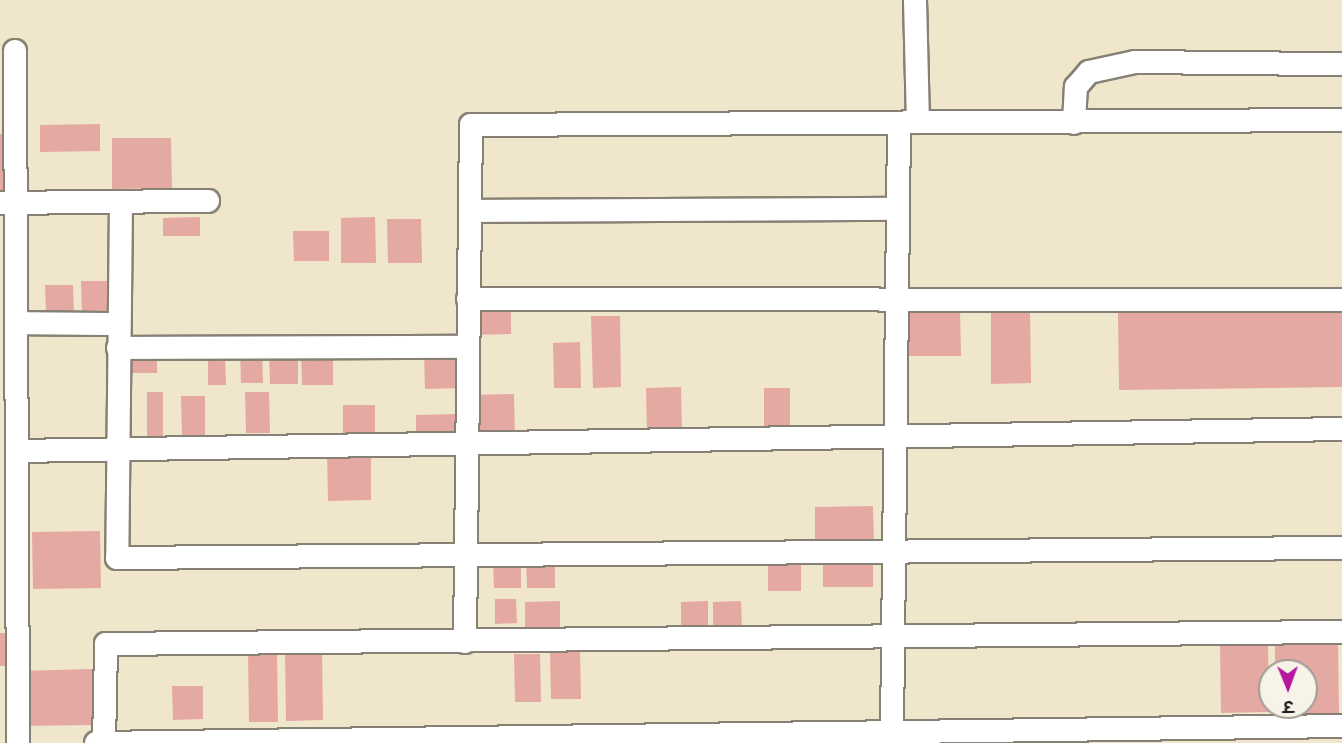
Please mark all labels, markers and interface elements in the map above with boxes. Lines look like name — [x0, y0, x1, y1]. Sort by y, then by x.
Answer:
north arrow — [1258, 659, 1318, 719]
text: उ — [1283, 696, 1294, 715]

